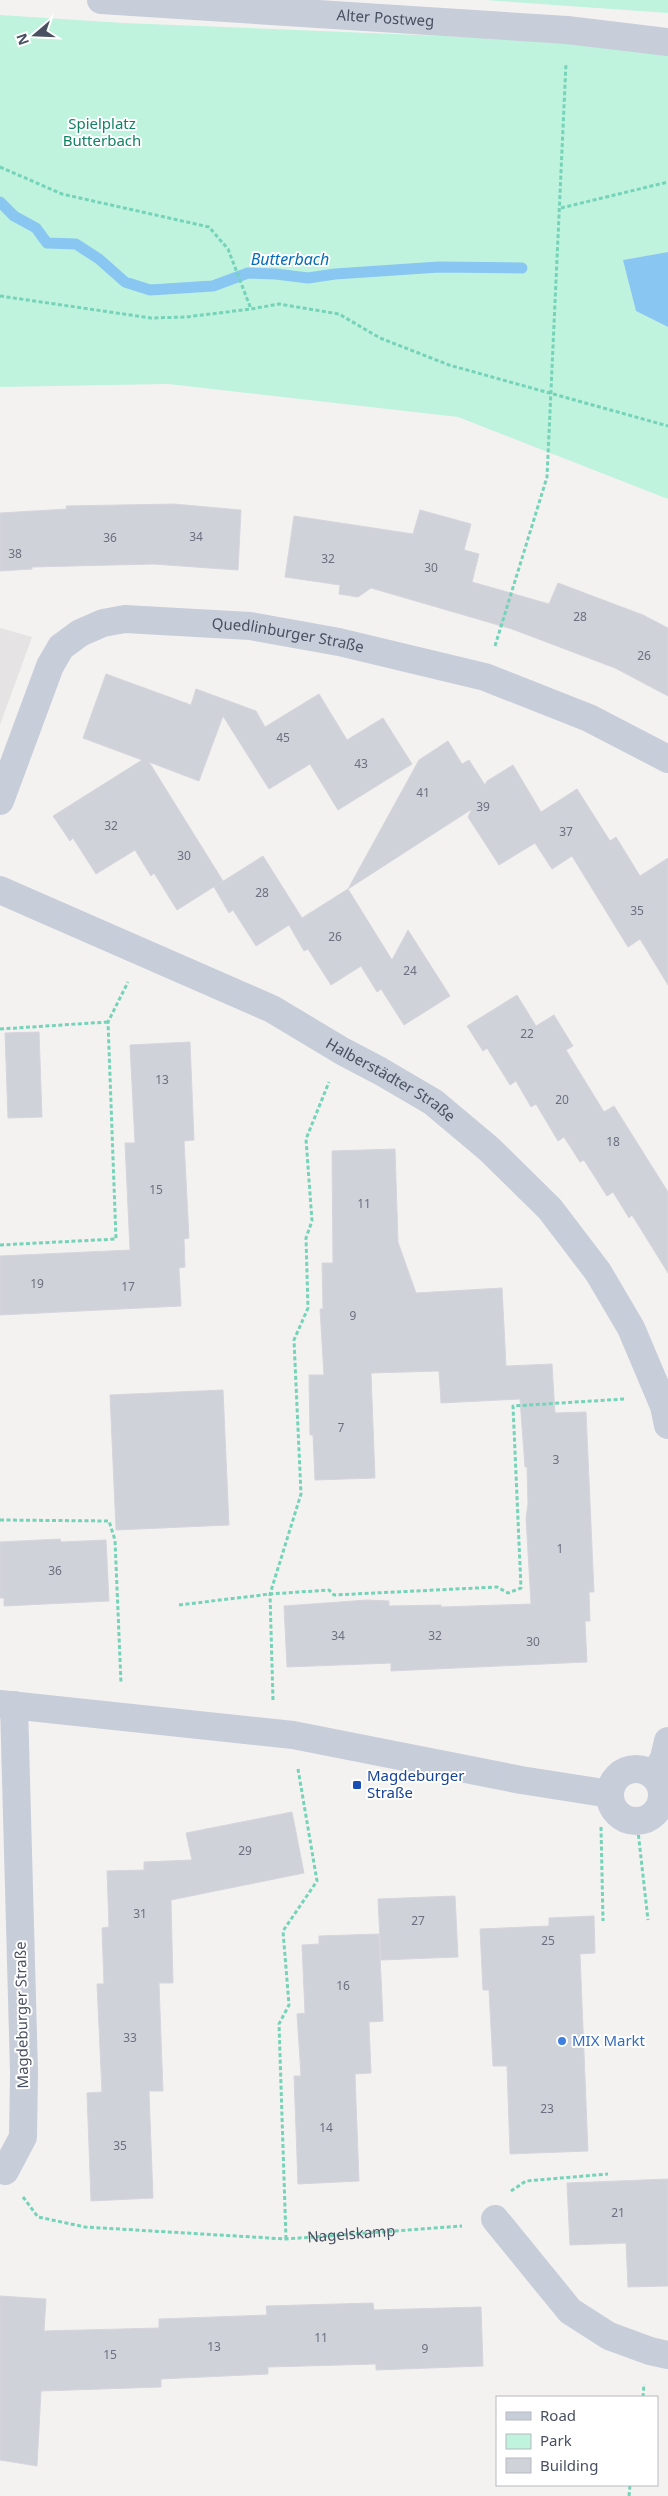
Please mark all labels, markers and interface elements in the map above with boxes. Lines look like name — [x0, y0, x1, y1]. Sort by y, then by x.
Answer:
street label: Alter Postweg — [336, 4, 435, 30]
north arrow — [10, 10, 60, 60]
text: N — [11, 31, 33, 48]
park label: Spielplatz Butterbach — [63, 113, 141, 150]
water label: Butterbach — [251, 248, 329, 270]
house number: 34 — [189, 528, 203, 545]
house number: 36 — [103, 529, 117, 546]
house number: 38 — [8, 545, 22, 562]
house number: 32 — [321, 550, 335, 567]
house number: 30 — [424, 559, 438, 576]
house number: 28 — [573, 608, 587, 625]
street label: Quedlinburger Straße — [211, 613, 366, 657]
house number: 26 — [637, 647, 651, 664]
house number: 45 — [276, 729, 290, 746]
house number: 43 — [354, 755, 368, 772]
house number: 41 — [416, 784, 430, 801]
house number: 39 — [476, 798, 490, 815]
house number: 32 — [104, 817, 118, 834]
house number: 37 — [559, 823, 573, 840]
house number: 30 — [177, 847, 191, 864]
house number: 28 — [255, 884, 269, 901]
house number: 35 — [630, 902, 644, 919]
house number: 26 — [328, 928, 342, 945]
house number: 24 — [403, 962, 417, 979]
house number: 22 — [520, 1025, 534, 1042]
street label: Halberstädter Straße — [323, 1033, 460, 1126]
house number: 13 — [155, 1071, 169, 1088]
house number: 20 — [555, 1091, 569, 1108]
house number: 18 — [606, 1133, 620, 1150]
house number: 15 — [149, 1181, 163, 1198]
house number: 11 — [357, 1195, 371, 1212]
house number: 19 — [30, 1275, 44, 1292]
house number: 17 — [121, 1278, 135, 1295]
house number: 9 — [350, 1307, 357, 1324]
house number: 7 — [338, 1419, 345, 1436]
house number: 3 — [553, 1451, 560, 1468]
house number: 1 — [557, 1540, 563, 1557]
house number: 36 — [48, 1562, 62, 1579]
house number: 34 — [331, 1627, 345, 1644]
house number: 32 — [428, 1627, 442, 1644]
house number: 30 — [526, 1633, 540, 1650]
place label: Magdeburger Straße — [367, 1765, 464, 1802]
marker: Magdeburger Straße — [351, 1779, 363, 1791]
house number: 29 — [238, 1842, 252, 1859]
house number: 31 — [133, 1905, 147, 1922]
house number: 27 — [411, 1912, 425, 1929]
house number: 25 — [541, 1932, 555, 1949]
street label: Magdeburger Straße — [10, 1941, 32, 2089]
house number: 16 — [336, 1977, 350, 1994]
house number: 33 — [123, 2029, 137, 2046]
place label: MIX Markt — [572, 2030, 646, 2050]
marker: MIX Markt — [556, 2035, 568, 2047]
house number: 23 — [540, 2100, 554, 2117]
house number: 14 — [319, 2119, 333, 2136]
house number: 35 — [113, 2137, 127, 2154]
house number: 21 — [611, 2204, 625, 2221]
street label: Nagelskamp — [307, 2220, 396, 2246]
house number: 11 — [314, 2329, 328, 2346]
house number: 13 — [207, 2338, 221, 2355]
house number: 9 — [422, 2340, 429, 2357]
house number: 15 — [103, 2346, 117, 2363]
legend — [496, 2396, 658, 2486]
text: Road — [540, 2405, 576, 2425]
text: Park — [540, 2430, 572, 2450]
text: Building — [540, 2455, 598, 2475]

